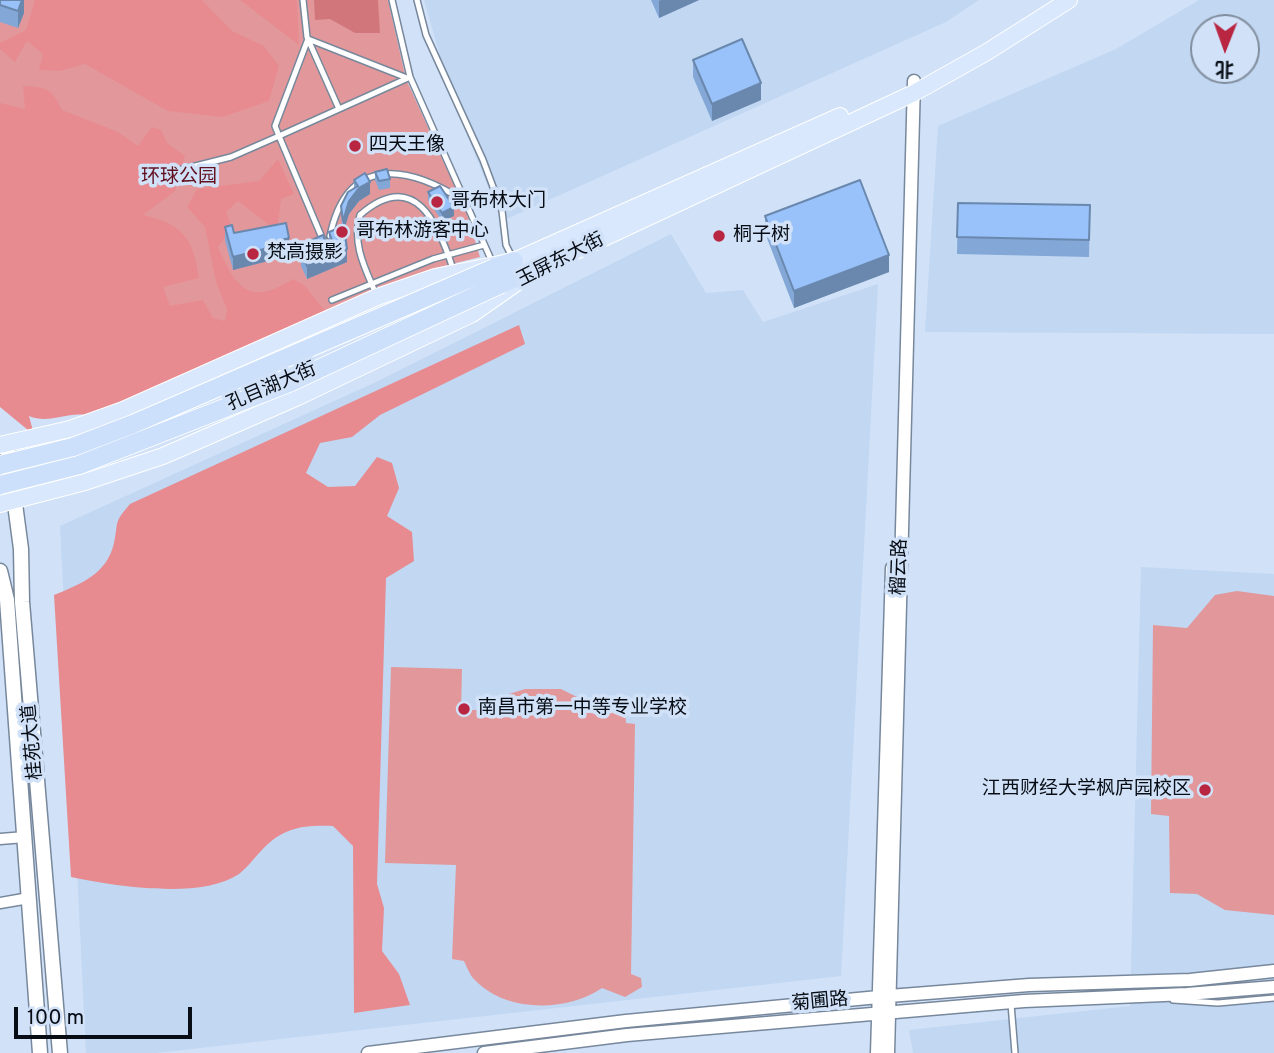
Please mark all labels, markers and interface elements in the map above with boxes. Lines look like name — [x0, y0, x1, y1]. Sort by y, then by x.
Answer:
north arrow — [1190, 14, 1260, 84]
text: 北 — [1215, 56, 1234, 80]
place label: 四天王像 — [369, 135, 445, 157]
marker: 四天王像 — [347, 138, 363, 154]
park label: 环球公园 — [141, 167, 217, 189]
place label: 哥布林大门 — [451, 191, 546, 213]
marker: 哥布林大门 — [429, 194, 445, 210]
place label: 哥布林游客中心 — [356, 221, 489, 243]
marker: 哥布林游客中心 — [334, 224, 350, 240]
place label: 桐子树 — [733, 225, 790, 247]
marker: 桐子树 — [711, 228, 727, 244]
street label: 玉屏东大街 — [514, 229, 608, 293]
place label: 梵高摄影 — [267, 243, 343, 265]
marker: 梵高摄影 — [245, 246, 261, 262]
street label: 孔目湖大街 — [224, 359, 320, 417]
street label: 榴云路 — [889, 538, 913, 596]
place label: 南昌市第一中等专业学校 — [478, 698, 687, 720]
marker: 南昌市第一中等专业学校 — [456, 701, 472, 717]
street label: 桂苑大道 — [19, 703, 49, 781]
place label: 江西财经大学枫庐园校区 — [982, 779, 1191, 801]
marker: 江西财经大学枫庐园校区 — [1197, 782, 1213, 798]
street label: 菊圃路 — [791, 989, 849, 1017]
scale bar — [18, 993, 196, 1038]
text: 100 m — [27, 1005, 84, 1032]

